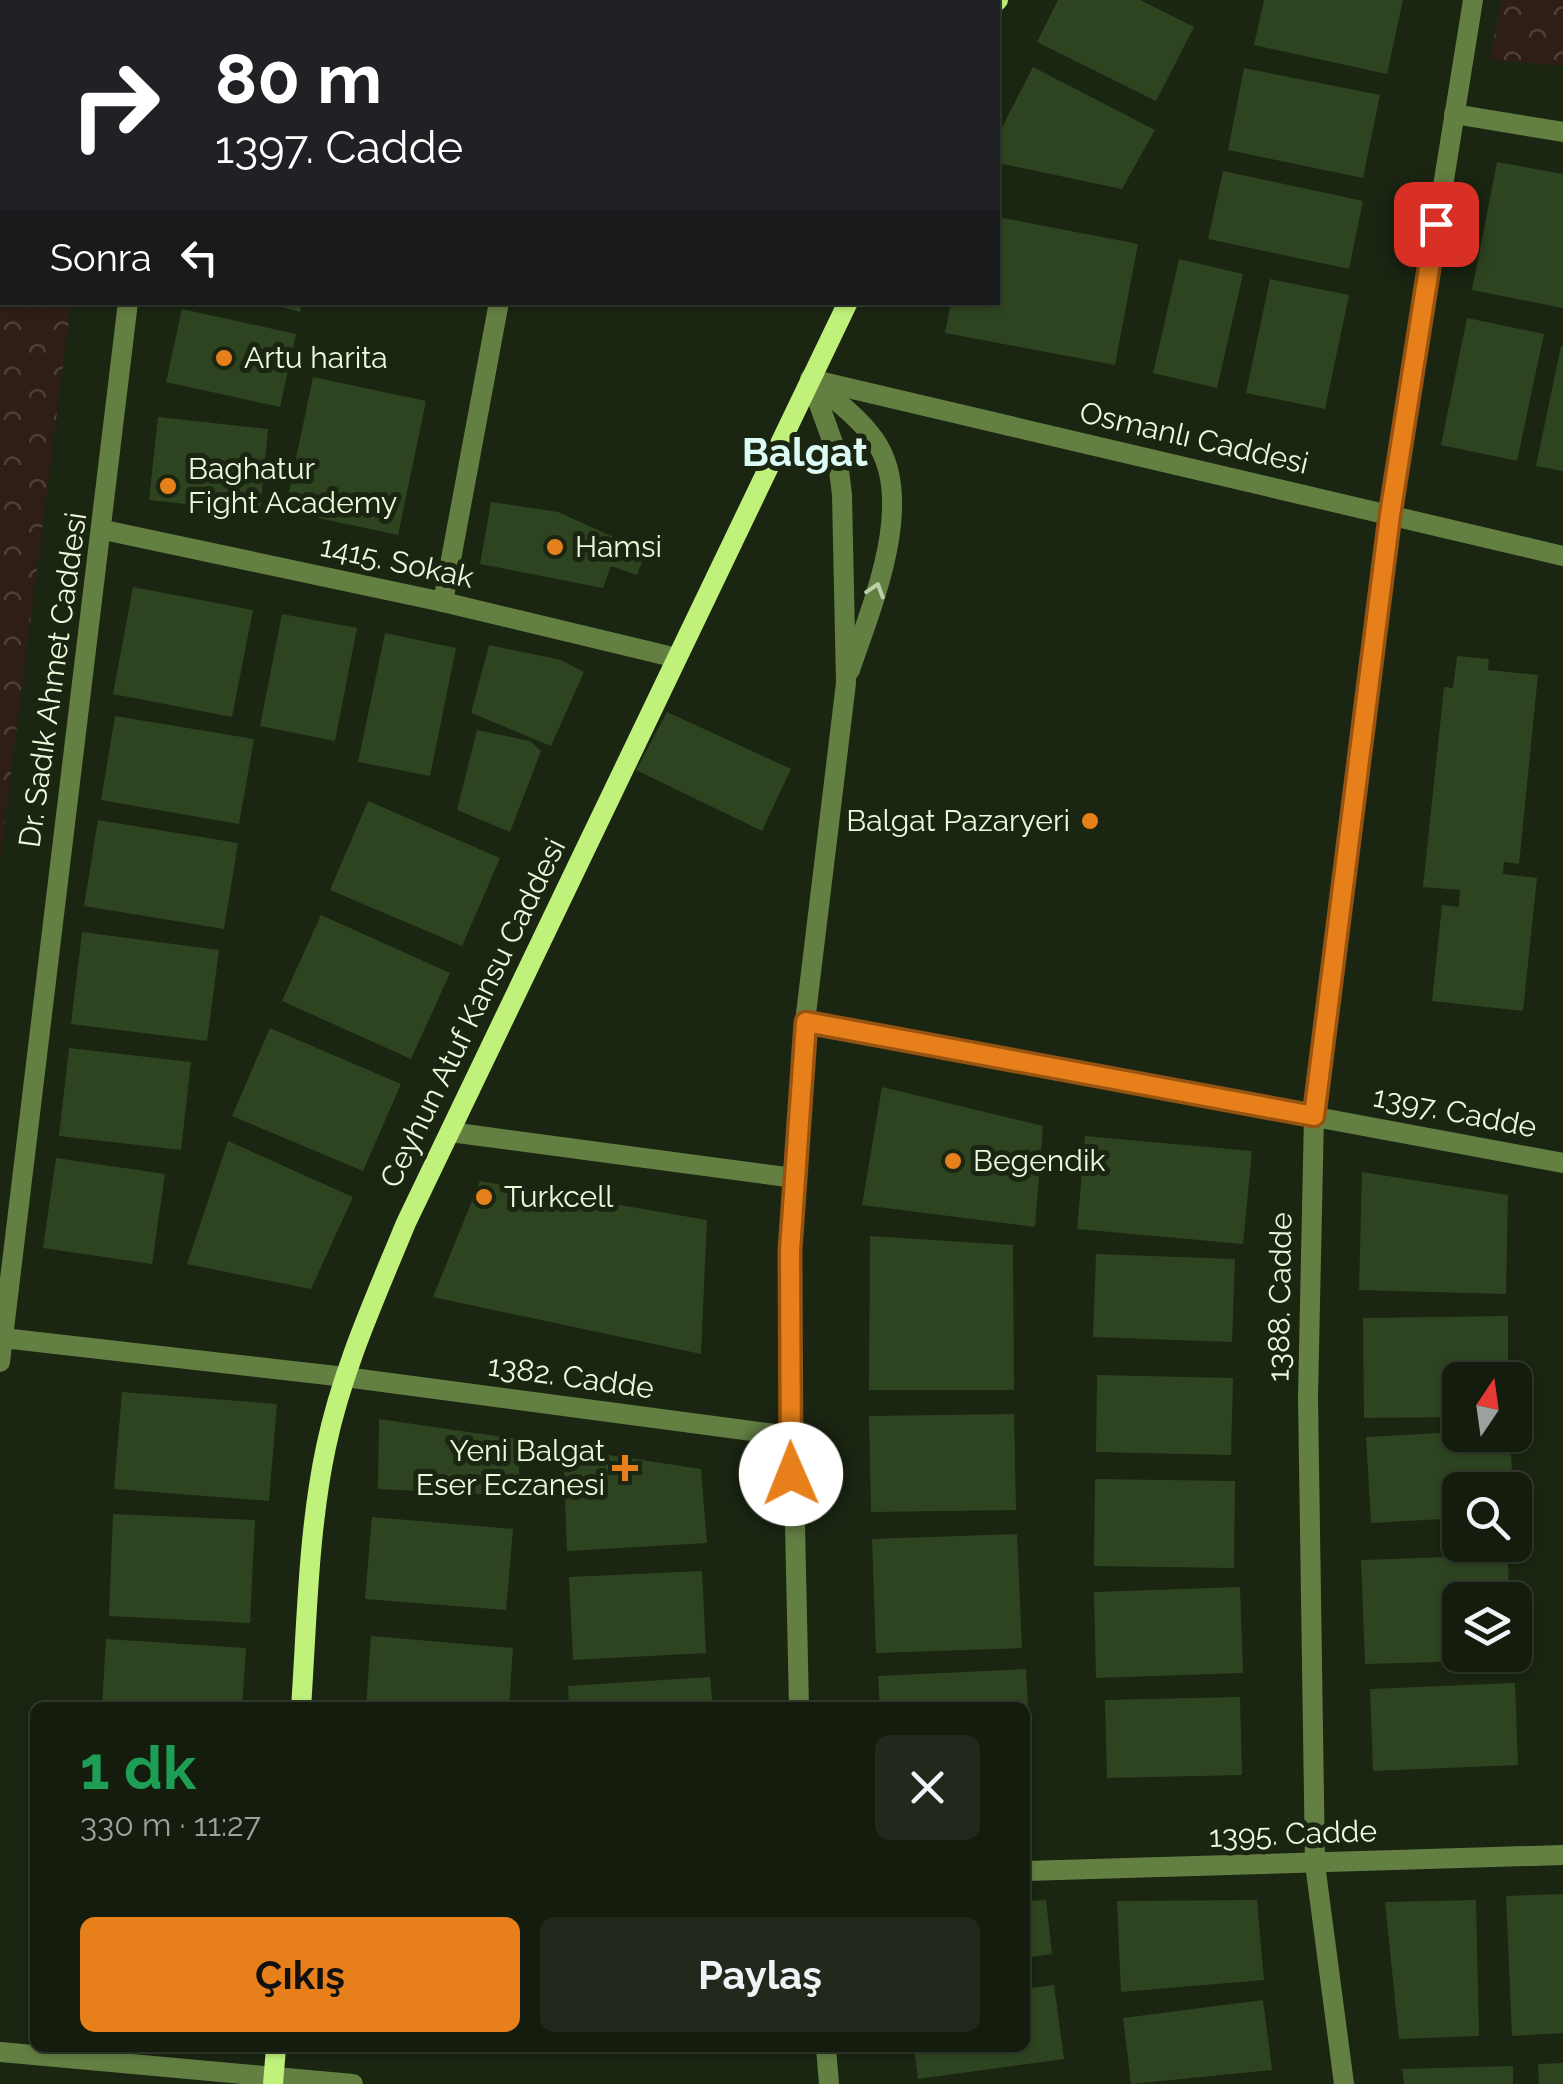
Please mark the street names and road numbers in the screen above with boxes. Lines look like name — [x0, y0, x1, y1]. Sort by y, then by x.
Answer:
street label: Osmanlı Caddesi — [1076, 394, 1312, 481]
street label: Dr. Sadık Ahmet Caddesi — [12, 510, 93, 850]
street label: 1415. Sokak — [317, 528, 477, 595]
street label: Ceyhun Atuf Kansu Caddesi — [373, 833, 572, 1193]
street label: 1397. Cadde — [1371, 1079, 1540, 1144]
street label: 1388. Cadde — [1261, 1212, 1298, 1382]
street label: 1382. Cadde — [486, 1348, 656, 1405]
street label: 1395. Cadde — [1208, 1813, 1378, 1854]

